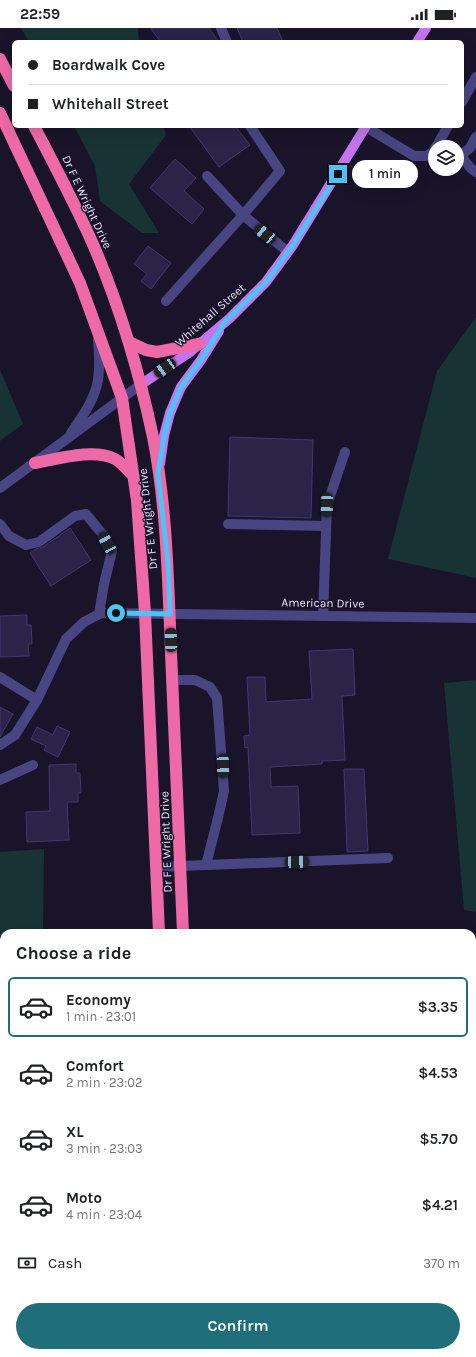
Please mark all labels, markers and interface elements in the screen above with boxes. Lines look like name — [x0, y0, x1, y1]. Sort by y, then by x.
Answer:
text: 22:59 — [20, 5, 60, 23]
text: Boardwalk Cove — [52, 56, 165, 74]
text: Whitehall Street — [52, 95, 169, 113]
map controls — [428, 140, 464, 176]
button: layers — [428, 140, 464, 176]
street label: Dr F E Wright Drive — [59, 153, 115, 251]
callout: 1 min — [352, 160, 418, 188]
route end — [329, 165, 347, 183]
text: 1 min — [369, 166, 401, 181]
car — [252, 222, 278, 246]
street label: Whitehall Street — [172, 280, 248, 349]
car — [152, 356, 178, 380]
street label: Dr F E Wright Drive — [136, 468, 160, 570]
car — [321, 493, 333, 517]
car — [96, 530, 118, 556]
street label: American Drive — [281, 595, 365, 611]
route start — [107, 604, 125, 622]
car — [165, 628, 177, 652]
car — [217, 754, 229, 778]
street label: Dr F E Wright Drive — [157, 791, 175, 893]
car — [285, 856, 309, 868]
text: Choose a ride — [16, 942, 131, 964]
icon: car — [18, 989, 54, 1025]
text: Economy — [66, 991, 131, 1009]
text: $3.35 — [418, 998, 458, 1016]
text: 1 min · 23:01 — [66, 1009, 136, 1024]
icon: car — [18, 1055, 54, 1091]
text: Comfort — [66, 1057, 124, 1075]
text: $4.53 — [418, 1064, 458, 1082]
text: 2 min · 23:02 — [66, 1075, 142, 1090]
icon: car — [18, 1121, 54, 1157]
text: XL — [66, 1123, 84, 1141]
text: $5.70 — [419, 1130, 458, 1148]
text: 3 min · 23:03 — [66, 1141, 143, 1156]
icon: car — [18, 1187, 54, 1223]
text: Moto — [66, 1189, 102, 1207]
text: $4.21 — [422, 1196, 458, 1214]
text: 4 min · 23:04 — [66, 1207, 142, 1222]
icon: cash — [16, 1252, 38, 1274]
text: Cash — [48, 1254, 82, 1272]
text: 370 m — [423, 1256, 460, 1271]
button: Confirm — [16, 1303, 460, 1349]

